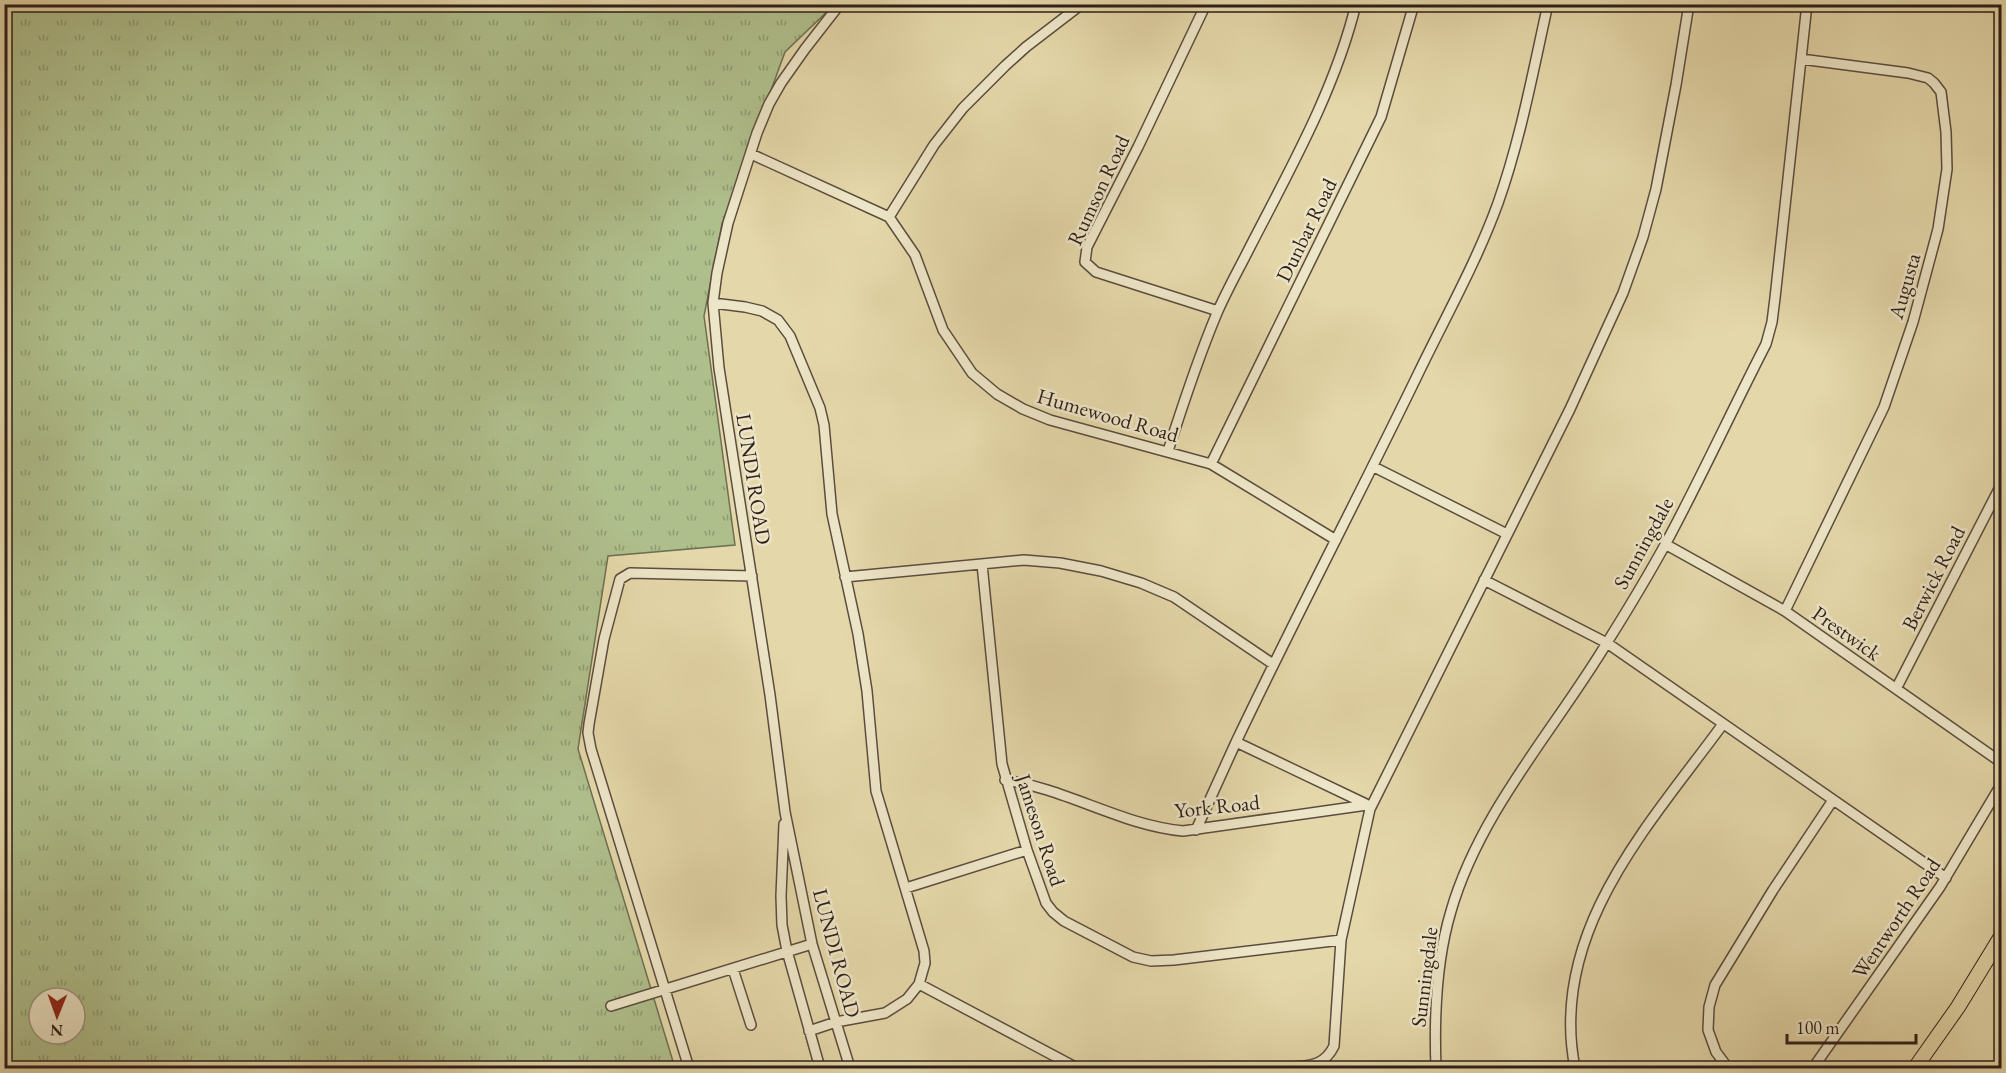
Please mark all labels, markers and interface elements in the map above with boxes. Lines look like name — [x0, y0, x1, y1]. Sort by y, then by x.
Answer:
street label: Rumson Road — [1061, 130, 1135, 250]
street label: Dunbar Road — [1269, 173, 1343, 286]
street label: Augusta — [1881, 249, 1926, 323]
street label: Humewood Road — [1034, 382, 1182, 448]
street label: LUNDI ROAD — [730, 412, 778, 547]
street label: Sunningdale — [1607, 492, 1679, 594]
street label: Berwick Road — [1895, 521, 1971, 635]
street label: Prestwick — [1807, 600, 1888, 667]
street label: Jameson Road — [1010, 769, 1072, 890]
street label: York Road — [1173, 788, 1261, 824]
street label: Wentworth Road — [1846, 852, 1946, 984]
street label: LUNDI ROAD — [807, 886, 867, 1021]
street label: Sunningdale — [1404, 925, 1444, 1029]
north arrow — [27, 986, 87, 1046]
scale bar — [1787, 1007, 1916, 1045]
text: 100 m — [1796, 1016, 1840, 1039]
text: N — [50, 1020, 63, 1041]

